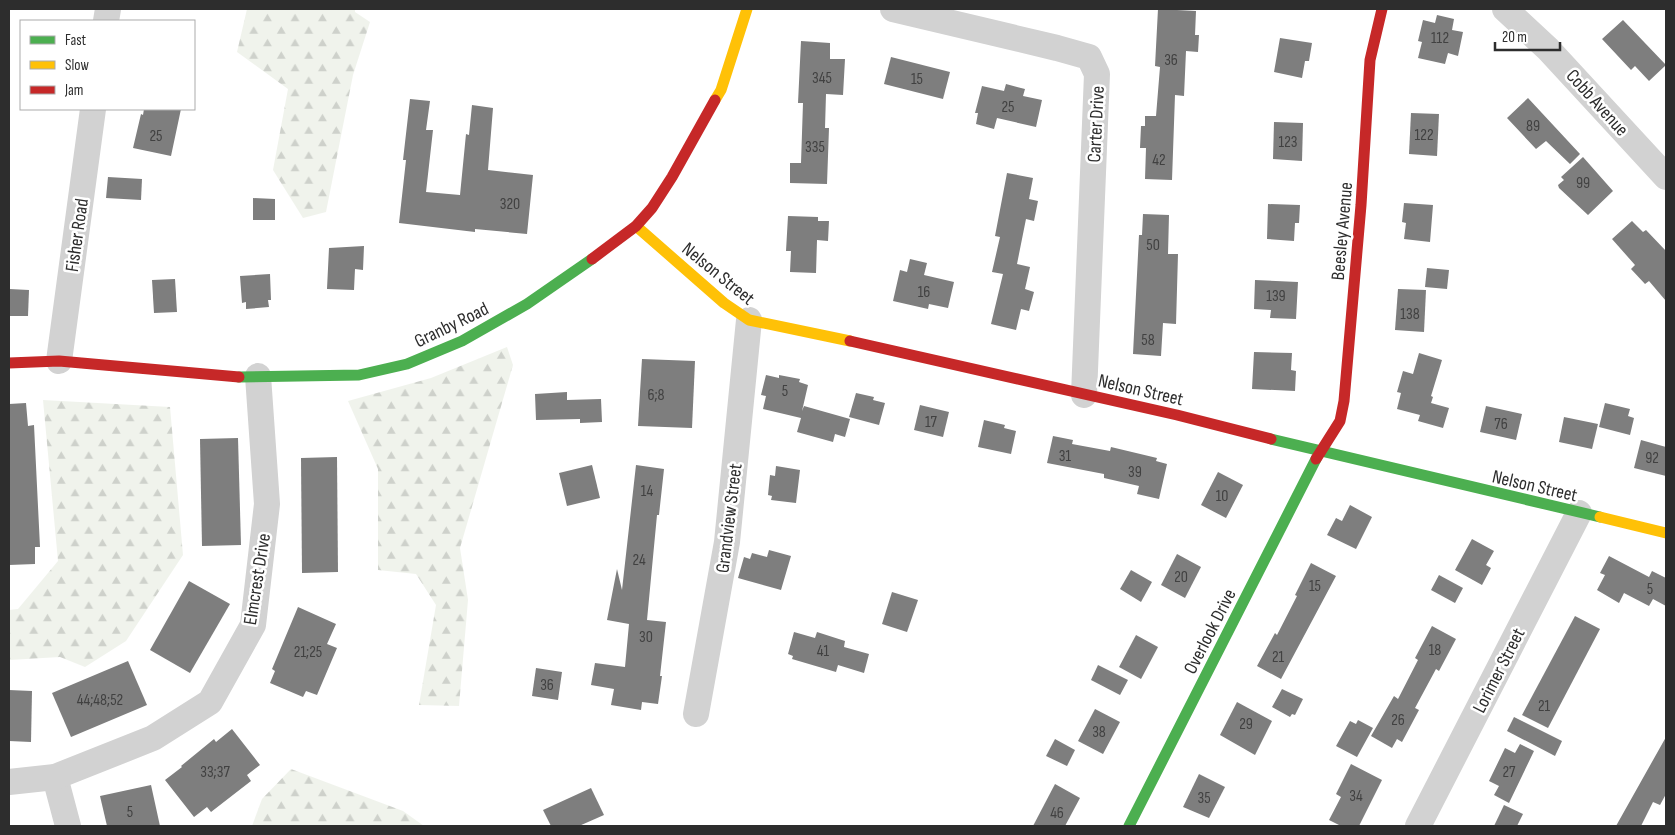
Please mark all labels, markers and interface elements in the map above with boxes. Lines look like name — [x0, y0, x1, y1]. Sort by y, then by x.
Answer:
legend — [20, 20, 195, 110]
scale bar — [1495, 20, 1560, 52]
text: 20 m — [1502, 28, 1527, 47]
house number: 112 — [1431, 29, 1449, 48]
text: Fast — [65, 31, 87, 50]
house number: 36 — [1164, 51, 1178, 70]
text: Slow — [65, 56, 89, 75]
street label: Cobb Avenue — [1561, 65, 1633, 141]
house number: 345 — [812, 69, 832, 88]
house number: 15 — [911, 70, 923, 89]
text: Jam — [64, 81, 83, 100]
street label: Carter Drive — [1083, 85, 1110, 163]
house number: 25 — [1001, 98, 1015, 117]
house number: 89 — [1526, 117, 1540, 136]
house number: 122 — [1415, 126, 1433, 145]
house number: 25 — [149, 127, 163, 146]
house number: 123 — [1278, 133, 1298, 152]
house number: 335 — [805, 138, 825, 157]
house number: 42 — [1152, 151, 1166, 170]
house number: 99 — [1576, 174, 1590, 193]
street label: Beesley Avenue — [1327, 181, 1358, 281]
house number: 320 — [500, 195, 520, 214]
street label: Fisher Road — [61, 197, 94, 273]
house number: 50 — [1146, 236, 1160, 255]
street label: Nelson Street — [677, 238, 759, 311]
house number: 16 — [918, 283, 930, 302]
house number: 139 — [1266, 287, 1286, 306]
street label: Granby Road — [411, 298, 493, 353]
house number: 138 — [1400, 305, 1420, 324]
house number: 58 — [1141, 331, 1155, 350]
street label: Nelson Street — [1096, 369, 1186, 411]
house number: 5 — [782, 382, 788, 401]
house number: 6;8 — [647, 386, 665, 405]
house number: 17 — [925, 413, 938, 432]
house number: 76 — [1494, 415, 1508, 434]
house number: 31 — [1059, 447, 1072, 466]
house number: 92 — [1645, 449, 1659, 468]
street label: Grandview Street — [711, 462, 748, 574]
house number: 39 — [1128, 463, 1142, 482]
street label: Nelson Street — [1490, 465, 1580, 507]
house number: 14 — [641, 482, 653, 501]
house number: 10 — [1216, 487, 1228, 506]
street label: Elmcrest Drive — [239, 532, 276, 627]
house number: 24 — [632, 551, 646, 570]
house number: 20 — [1174, 568, 1188, 587]
house number: 15 — [1309, 577, 1321, 596]
house number: 5 — [1647, 580, 1653, 599]
street label: Overlook Drive — [1179, 585, 1242, 678]
street label: Lorimer Street — [1468, 624, 1531, 717]
house number: 30 — [639, 628, 653, 647]
house number: 18 — [1429, 641, 1441, 660]
house number: 41 — [817, 642, 830, 661]
house number: 21;25 — [294, 643, 322, 662]
house number: 21 — [1272, 648, 1285, 667]
house number: 36 — [540, 676, 554, 695]
house number: 44;48;52 — [77, 691, 123, 710]
house number: 21 — [1538, 697, 1551, 716]
house number: 26 — [1391, 711, 1405, 730]
house number: 29 — [1239, 715, 1253, 734]
house number: 38 — [1092, 723, 1106, 742]
house number: 33;37 — [200, 763, 230, 782]
house number: 27 — [1502, 763, 1516, 782]
house number: 34 — [1349, 787, 1363, 806]
house number: 35 — [1197, 789, 1211, 808]
house number: 5 — [127, 803, 133, 822]
house number: 46 — [1050, 804, 1064, 823]

